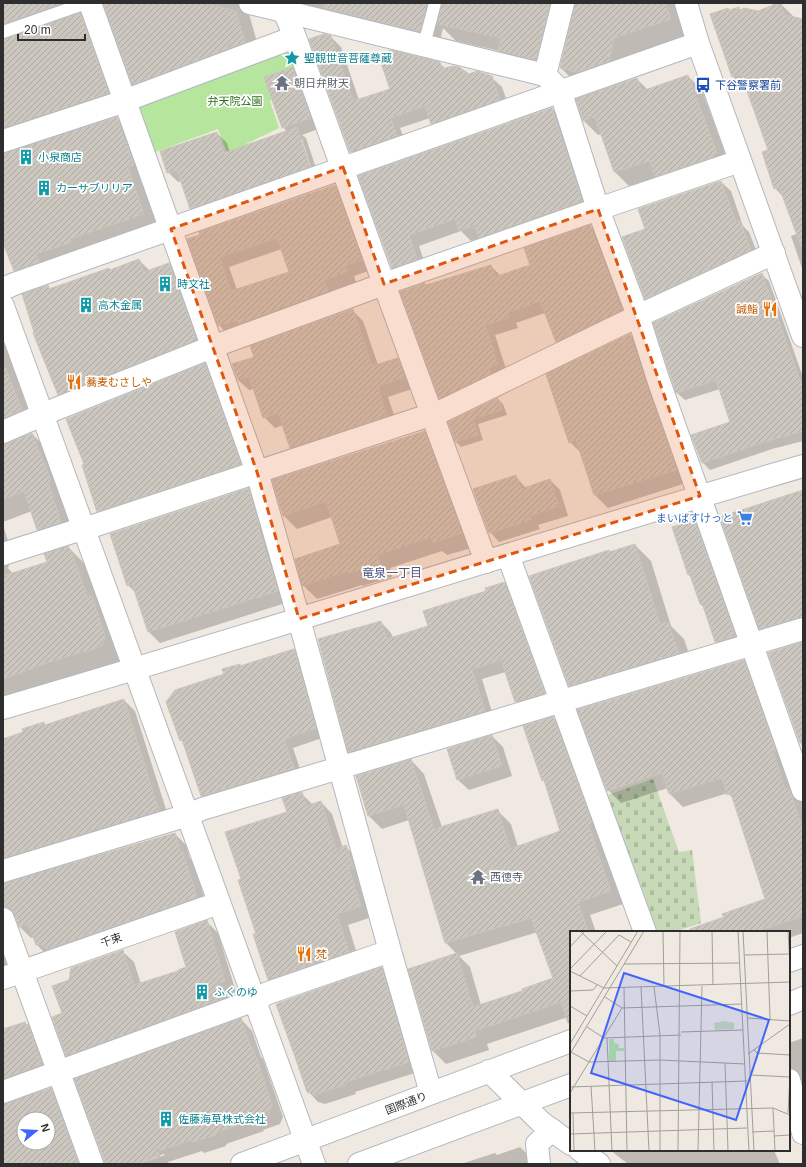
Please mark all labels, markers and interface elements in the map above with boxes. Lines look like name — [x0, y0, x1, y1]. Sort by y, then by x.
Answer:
scale bar — [18, 16, 85, 42]
text: 20 m — [24, 23, 51, 37]
place icon: 聖観世音菩薩尊蔵 — [283, 49, 301, 67]
place label: 聖観世音菩薩尊蔵 — [304, 52, 392, 64]
temple icon: 朝日弁財天 — [273, 74, 291, 92]
bus stop icon: 下谷警察署前 — [694, 76, 712, 94]
place label: 朝日弁財天 — [294, 77, 349, 89]
place label: 下谷警察署前 — [715, 79, 781, 91]
park label: 弁天院公園 — [208, 95, 263, 107]
building icon: 小泉商店 — [17, 148, 35, 166]
place label: 小泉商店 — [38, 151, 82, 163]
building icon: カーサブリリア — [35, 179, 53, 197]
place label: カーサブリリア — [56, 182, 133, 194]
building icon: 時文社 — [156, 275, 174, 293]
place label: 時文社 — [177, 278, 210, 290]
building icon: 高木金属 — [77, 296, 95, 314]
place label: 高木金属 — [98, 299, 142, 311]
restaurant icon: 誠鮨 — [761, 300, 779, 318]
place label: 誠鮨 — [736, 303, 758, 315]
restaurant icon: 蕎麦むさしや — [65, 373, 83, 391]
place label: 蕎麦むさしや — [86, 376, 152, 388]
supermarket icon: まいばすけっと — [736, 509, 754, 527]
place label: まいばすけっと — [656, 512, 733, 524]
district label: 竜泉一丁目 — [362, 566, 422, 580]
temple icon: 西徳寺 — [469, 868, 487, 886]
place label: 西徳寺 — [490, 871, 523, 883]
street label: 千束 — [99, 931, 123, 949]
inset map — [570, 931, 790, 1151]
restaurant icon: 梵 — [295, 945, 313, 963]
place label: 梵 — [316, 948, 327, 960]
building icon: ふくのゆ — [193, 983, 211, 1001]
place label: ふくのゆ — [214, 986, 258, 998]
street label: 国際通り — [383, 1090, 429, 1116]
building icon: 佐藤海草株式会社 — [157, 1110, 175, 1128]
north arrow — [16, 1111, 56, 1151]
place label: 佐藤海草株式会社 — [178, 1113, 266, 1125]
text: N — [39, 1122, 52, 1134]

